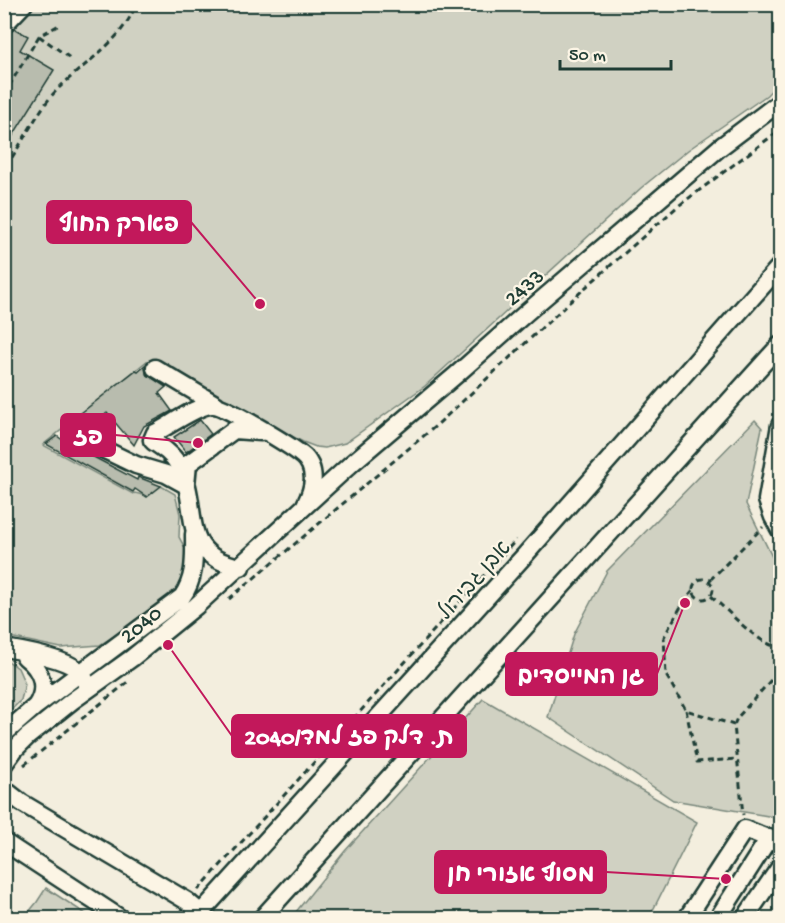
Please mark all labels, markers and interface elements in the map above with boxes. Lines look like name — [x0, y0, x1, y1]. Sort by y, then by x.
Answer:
scale bar — [560, 33, 671, 71]
text: 50 m — [569, 46, 606, 67]
callout: פארק החוף — [47, 201, 191, 243]
text: פארק החוף — [59, 211, 179, 241]
street label: 2433 — [500, 265, 551, 313]
callout: פז — [61, 414, 115, 456]
text: פז — [73, 425, 103, 454]
street label: אבן גבירול — [432, 535, 518, 627]
street label: 2040 — [116, 601, 169, 651]
callout: גן המייסדים — [506, 653, 657, 695]
text: גן המייסדים — [518, 664, 645, 693]
callout: ת. דלק פז למד/2040 — [232, 715, 466, 757]
text: ת. דלק פז למד/2040 — [244, 723, 454, 754]
callout: מסוף אזורי חן — [435, 851, 606, 893]
text: מסוף אזורי חן — [447, 861, 595, 891]

